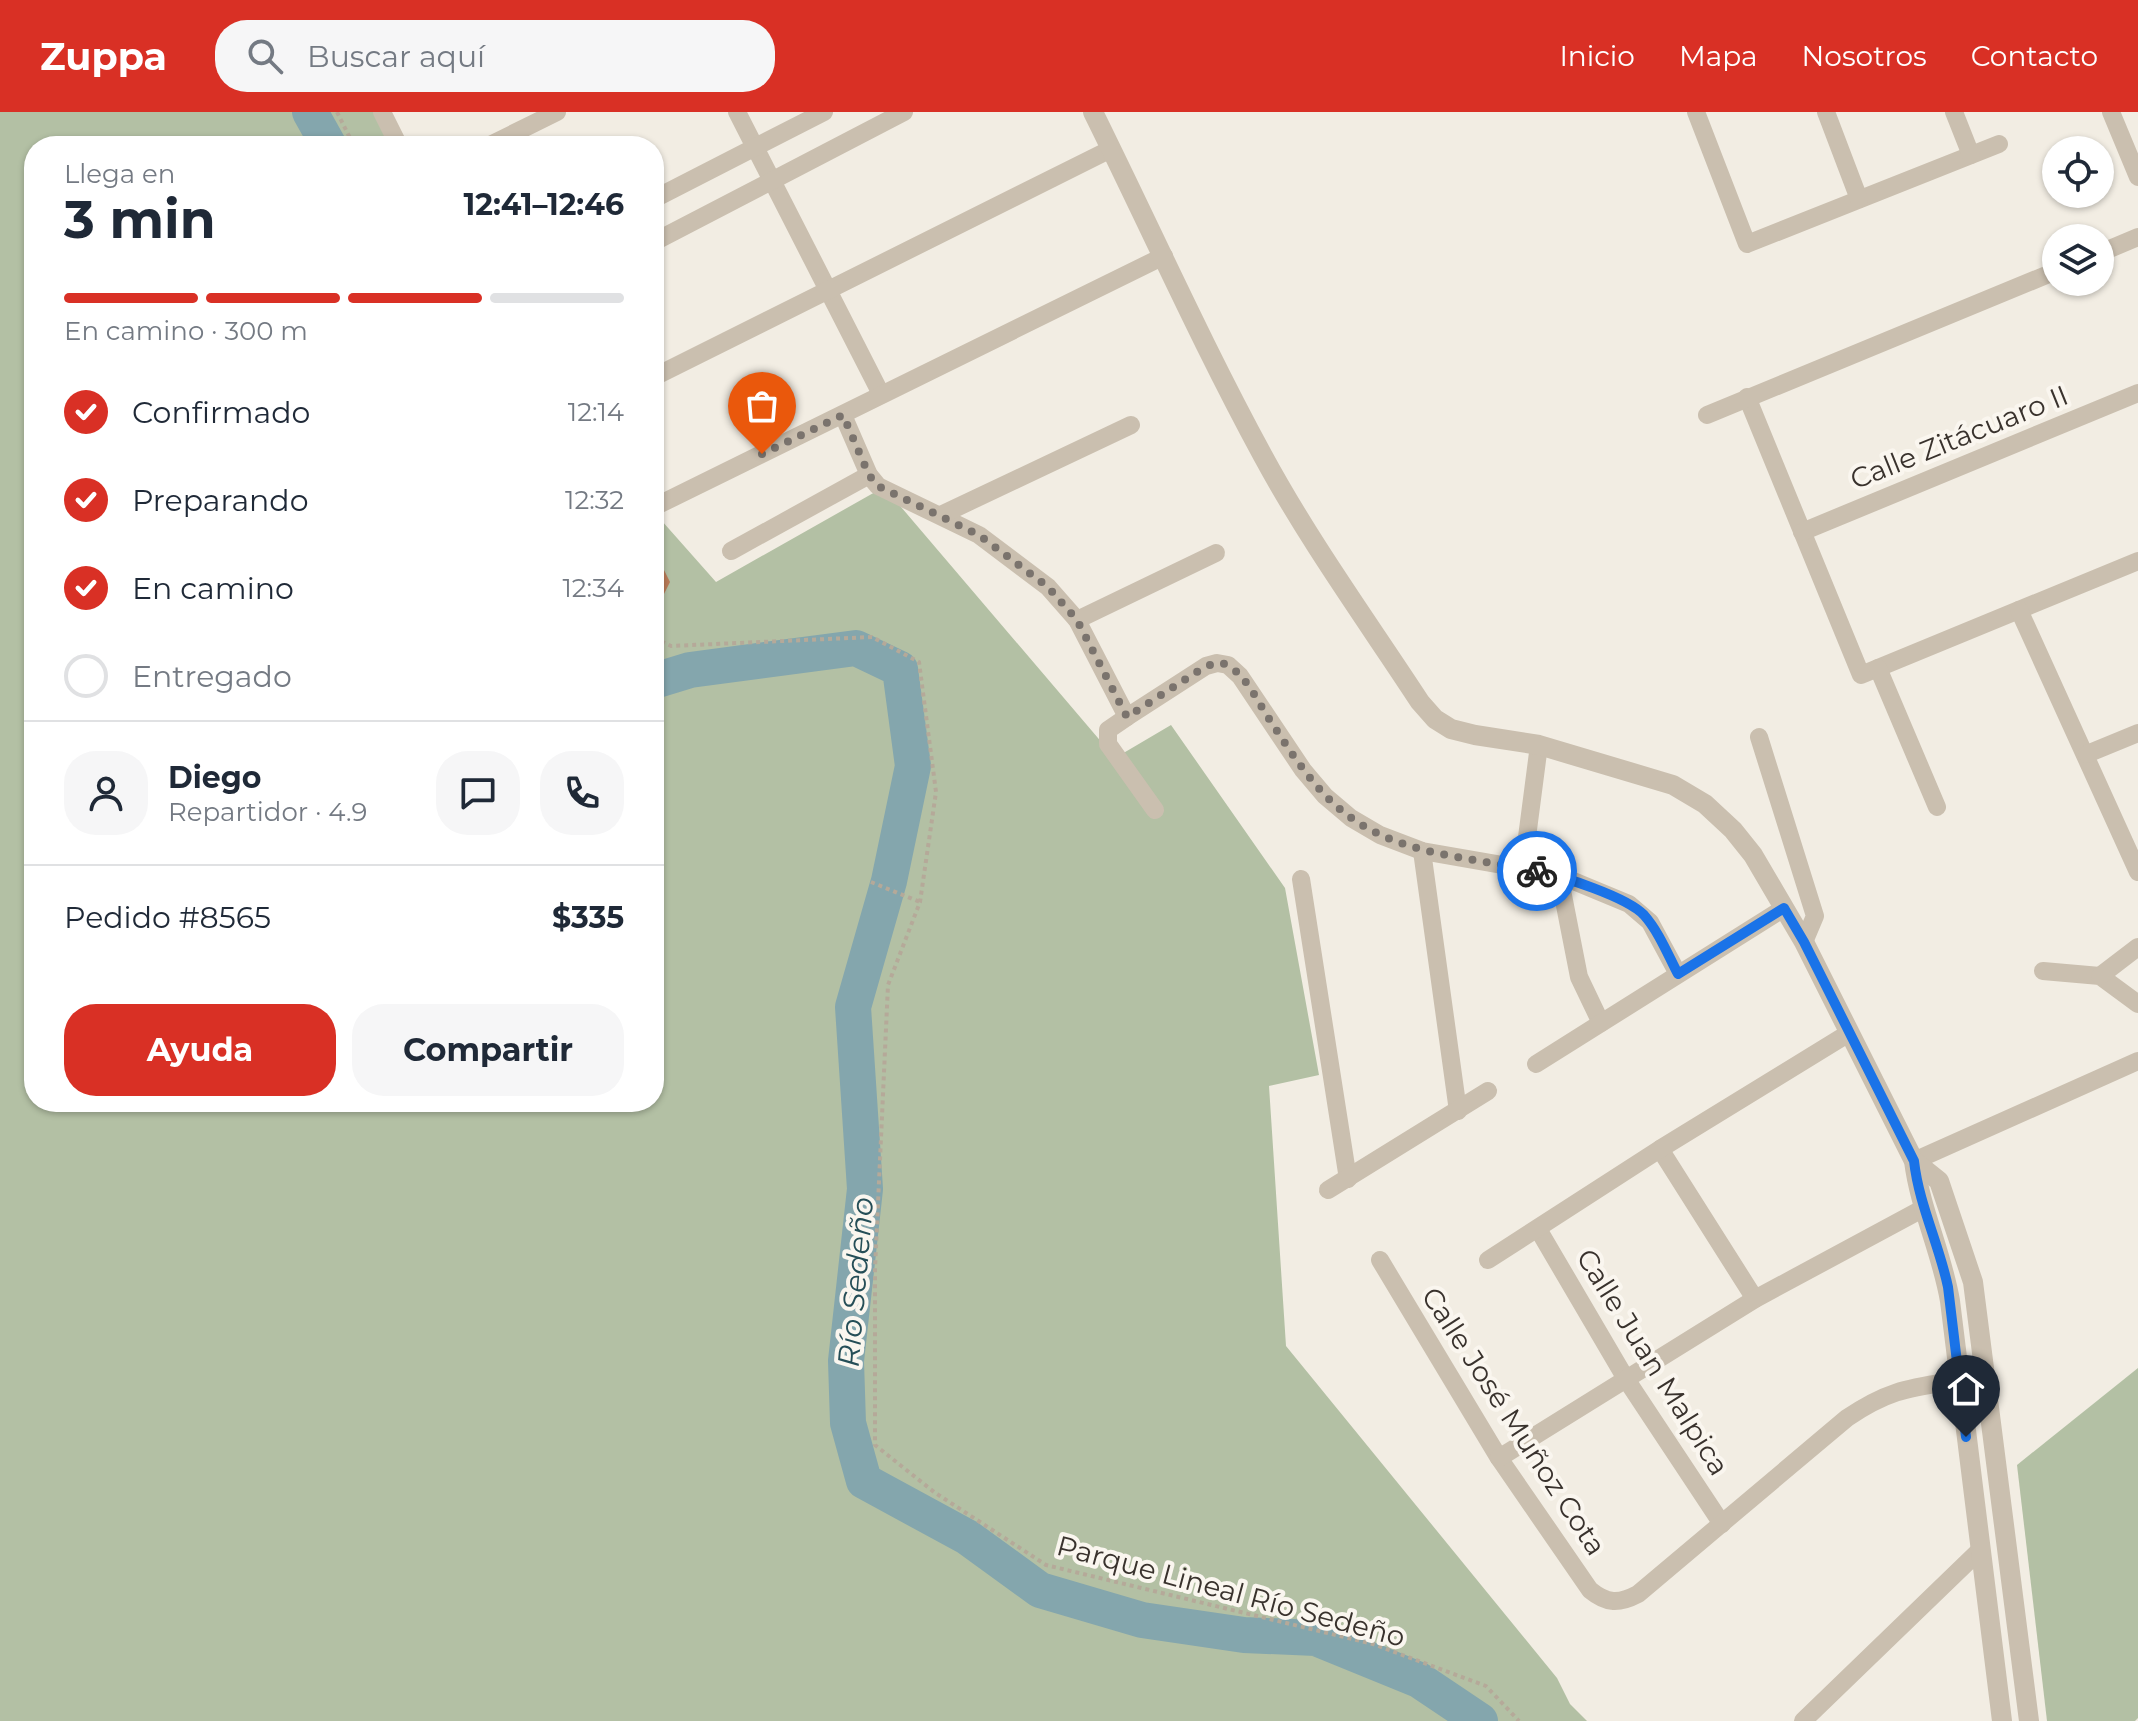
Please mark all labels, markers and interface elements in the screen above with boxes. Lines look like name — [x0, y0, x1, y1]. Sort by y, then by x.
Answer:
search box — [215, 20, 775, 92]
text: Zuppa — [40, 33, 167, 80]
icon: search — [243, 34, 287, 78]
text: Buscar aquí — [307, 38, 485, 75]
text: Inicio — [1559, 39, 1635, 73]
text: Mapa — [1679, 39, 1758, 73]
text: Nosotros — [1802, 39, 1927, 73]
text: Contacto — [1971, 39, 2098, 73]
map controls — [2042, 136, 2114, 296]
button: locate — [2042, 136, 2114, 208]
text: Llega en — [64, 158, 175, 190]
text: 12:41–12:46 — [464, 186, 624, 223]
text: 3 min — [64, 188, 216, 251]
button: layers — [2042, 224, 2114, 296]
text: En camino · 300 m — [64, 315, 308, 347]
pin — [728, 372, 796, 454]
street label: Calle Zitácuaro II — [1845, 378, 2073, 496]
icon: bag — [740, 384, 784, 428]
icon: check — [64, 390, 108, 434]
text: Confirmado — [132, 394, 310, 431]
text: 12:14 — [568, 396, 624, 428]
icon: check — [64, 478, 108, 522]
text: Preparando — [132, 482, 309, 519]
text: 12:32 — [565, 484, 624, 516]
icon: check — [64, 566, 108, 610]
text: En camino — [132, 570, 294, 607]
text: 12:34 — [562, 572, 624, 604]
text: Entregado — [132, 658, 292, 695]
button: person — [64, 751, 148, 835]
button: chat — [436, 751, 520, 835]
button: phone — [540, 751, 624, 835]
text: Diego — [168, 759, 261, 796]
text: Repartidor · 4.9 — [168, 796, 367, 828]
courier — [1497, 831, 1577, 911]
icon: bike — [1515, 849, 1559, 893]
text: Pedido #8565 — [64, 899, 271, 936]
text: $335 — [552, 899, 624, 936]
button: Ayuda — [64, 1004, 336, 1096]
button: Compartir — [352, 1004, 624, 1096]
water label: Río Sedeño — [830, 1195, 881, 1369]
street label: Calle Juan Malpica — [1570, 1242, 1736, 1482]
street label: Calle José Muñoz Cota — [1415, 1281, 1613, 1561]
pin — [1932, 1355, 2000, 1437]
icon: home — [1944, 1367, 1988, 1411]
street label: Parque Lineal Río Sedeño — [1053, 1528, 1409, 1654]

